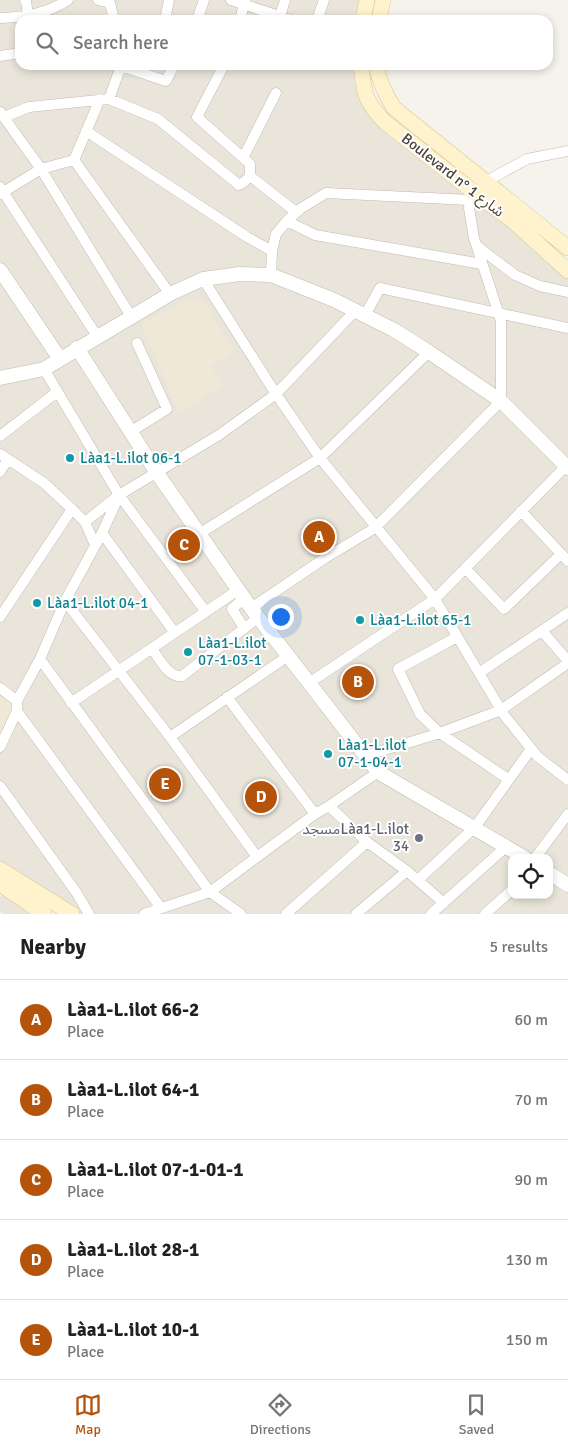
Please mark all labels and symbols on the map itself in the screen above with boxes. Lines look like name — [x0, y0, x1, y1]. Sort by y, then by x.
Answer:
street label: Boulevard n° شارع 1 — [396, 129, 508, 223]
place label: Làa1-L.ilot 06-1 — [80, 449, 181, 467]
marker: Làa1-L.ilot 06-1 — [64, 452, 76, 464]
pin: A — [303, 518, 335, 556]
pin: C — [168, 526, 200, 564]
place label: Làa1-L.ilot 04-1 — [47, 594, 148, 612]
marker: Làa1-L.ilot 04-1 — [31, 597, 43, 609]
your location — [268, 604, 294, 630]
place label: Làa1-L.ilot 65-1 — [370, 611, 471, 629]
marker: Làa1-L.ilot 65-1 — [354, 614, 366, 626]
place label: Làa1-L.ilot 07-1-03-1 — [198, 634, 267, 669]
marker: Làa1-L.ilot 07-1-03-1 — [182, 646, 194, 658]
pin: B — [342, 663, 374, 701]
place label: Làa1-L.ilot 07-1-04-1 — [338, 736, 407, 771]
marker: Làa1-L.ilot 07-1-04-1 — [322, 748, 334, 760]
pin: E — [149, 765, 181, 803]
pin: D — [245, 778, 277, 816]
place label: مسجدLàa1-L.ilot 34 — [302, 820, 409, 855]
marker: مسجدLàa1-L.ilot 34 — [413, 832, 425, 844]

